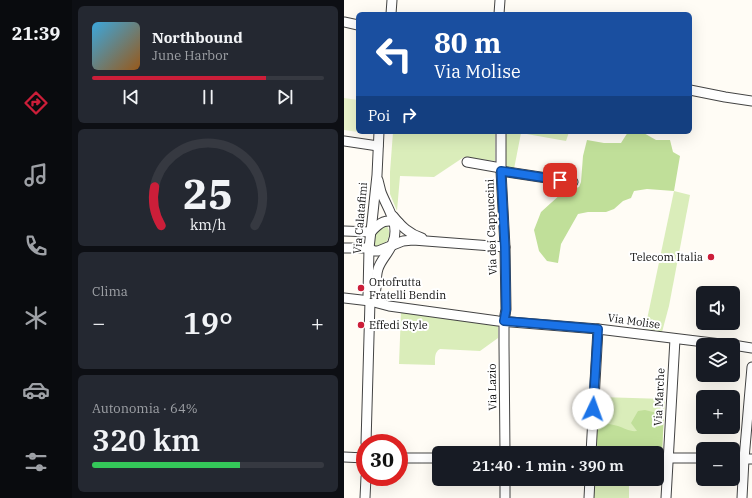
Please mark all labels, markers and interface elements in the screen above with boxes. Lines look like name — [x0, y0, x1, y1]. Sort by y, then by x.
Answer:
text: 21:39 — [12, 22, 60, 45]
text: 80 m — [434, 24, 501, 61]
text: Northbound — [152, 28, 243, 47]
icon: left — [368, 28, 420, 80]
text: June Harbor — [152, 47, 228, 64]
text: Via Molise — [434, 60, 521, 83]
icon: previous — [120, 86, 142, 108]
icon: pause — [197, 86, 219, 108]
icon: next — [274, 86, 296, 108]
icon: directions — [22, 89, 50, 117]
icon: right — [398, 104, 420, 126]
text: Poi — [368, 106, 390, 125]
icon: music — [22, 161, 50, 189]
pin — [543, 163, 577, 197]
text: 25 — [183, 165, 233, 219]
icon: arrive — [549, 169, 571, 191]
street label: Via dei Cappuccini — [482, 178, 500, 275]
street label: Via Calatafimi — [350, 181, 370, 255]
text: km/h — [190, 214, 226, 233]
icon: phone — [22, 232, 50, 260]
place label: Telecom Italia — [630, 250, 703, 264]
marker: Telecom Italia — [706, 252, 716, 262]
place label: Ortofrutta Fratelli Bendin — [369, 275, 446, 302]
text: Clima — [92, 283, 128, 300]
marker: Ortofrutta Fratelli Bendin — [356, 283, 366, 293]
map controls — [696, 286, 740, 486]
button: sound — [696, 286, 740, 330]
text: 19° — [183, 303, 233, 342]
icon: climate — [22, 304, 50, 332]
text: − — [92, 308, 105, 337]
text: + — [311, 308, 324, 337]
street label: Via Molise — [607, 310, 661, 332]
place label: Effedi Style — [369, 318, 428, 332]
marker: Effedi Style — [356, 320, 366, 330]
button: layers — [696, 338, 740, 382]
street label: Via Lazio — [485, 363, 499, 411]
street label: Via Marche — [650, 368, 668, 426]
icon: car — [22, 376, 50, 404]
position arrow — [572, 388, 614, 430]
button: + — [696, 390, 740, 434]
text: Autonomia · 64% — [92, 400, 198, 417]
text: 320 km — [92, 420, 200, 459]
speed limit sign: 30 — [356, 434, 408, 486]
button: − — [696, 442, 740, 486]
icon: filters — [22, 448, 50, 476]
text: 21:40 · 1 min · 390 m — [472, 456, 624, 475]

